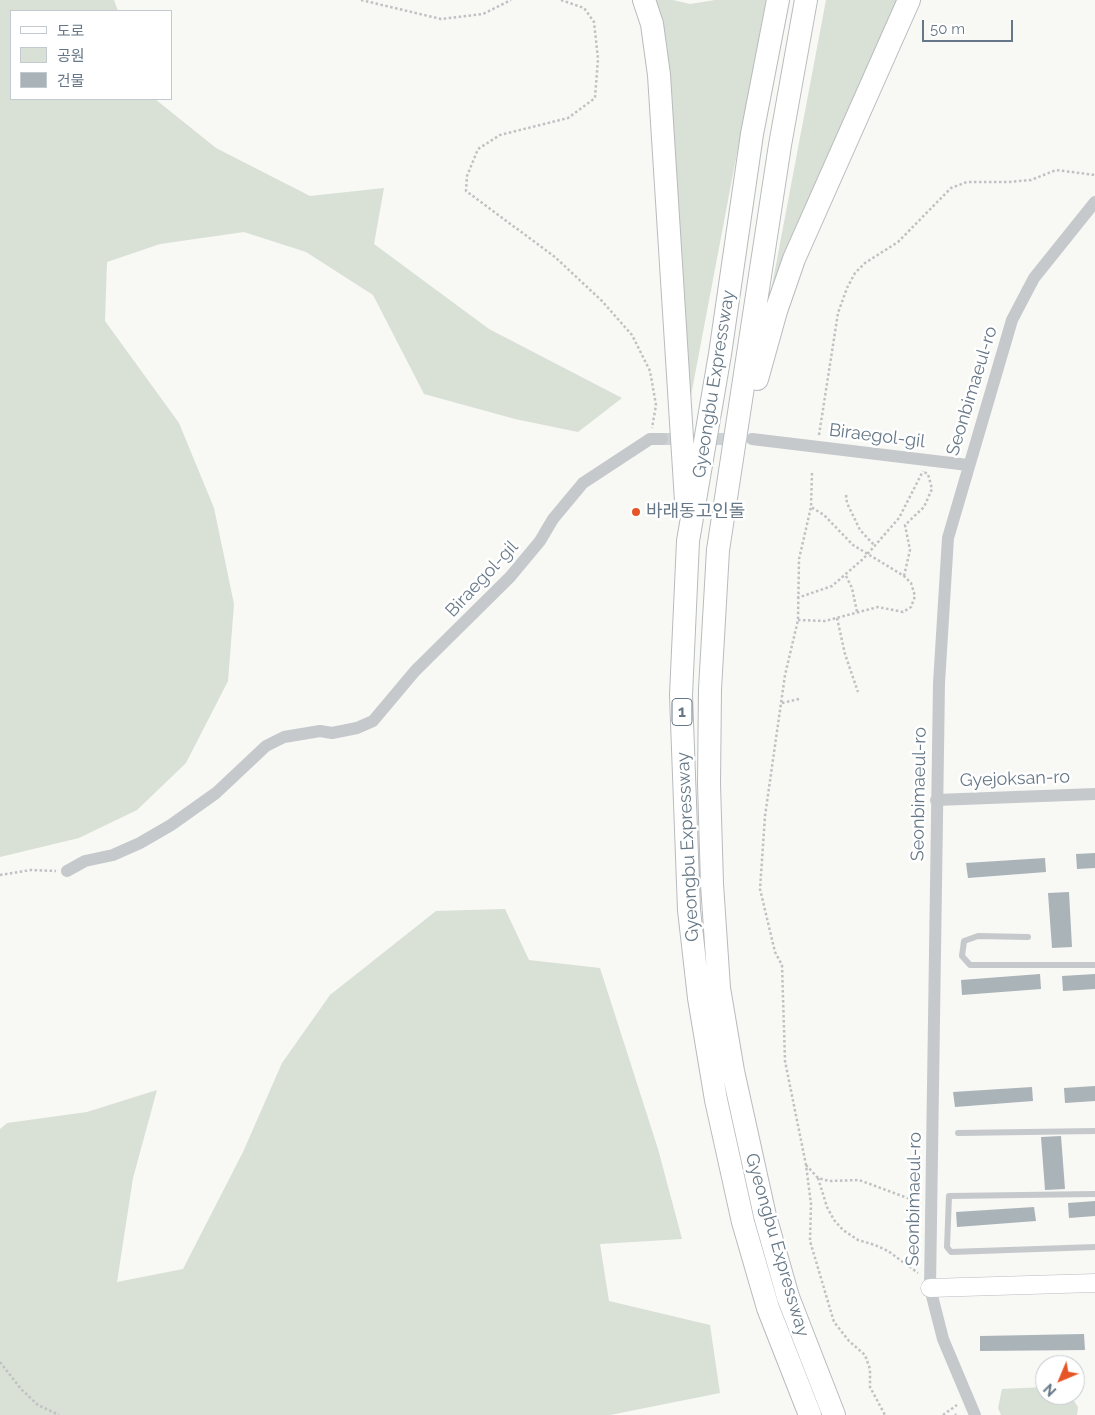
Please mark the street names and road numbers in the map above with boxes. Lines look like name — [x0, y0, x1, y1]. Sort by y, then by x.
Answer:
street label: Gyeongbu Expressway — [688, 288, 740, 480]
street label: Seonbimaeul-ro — [942, 324, 1002, 458]
street label: Biraegol-gil — [828, 419, 926, 453]
street label: Biraegol-gil — [441, 536, 523, 622]
road number: 1 — [672, 699, 692, 726]
street label: Seonbimaeul-ro — [907, 727, 931, 861]
street label: Gyeongbu Expressway — [672, 752, 704, 942]
street label: Gyejoksan-ro — [959, 766, 1071, 792]
street label: Seonbimaeul-ro — [902, 1132, 926, 1266]
street label: Gyeongbu Expressway — [740, 1151, 814, 1339]

